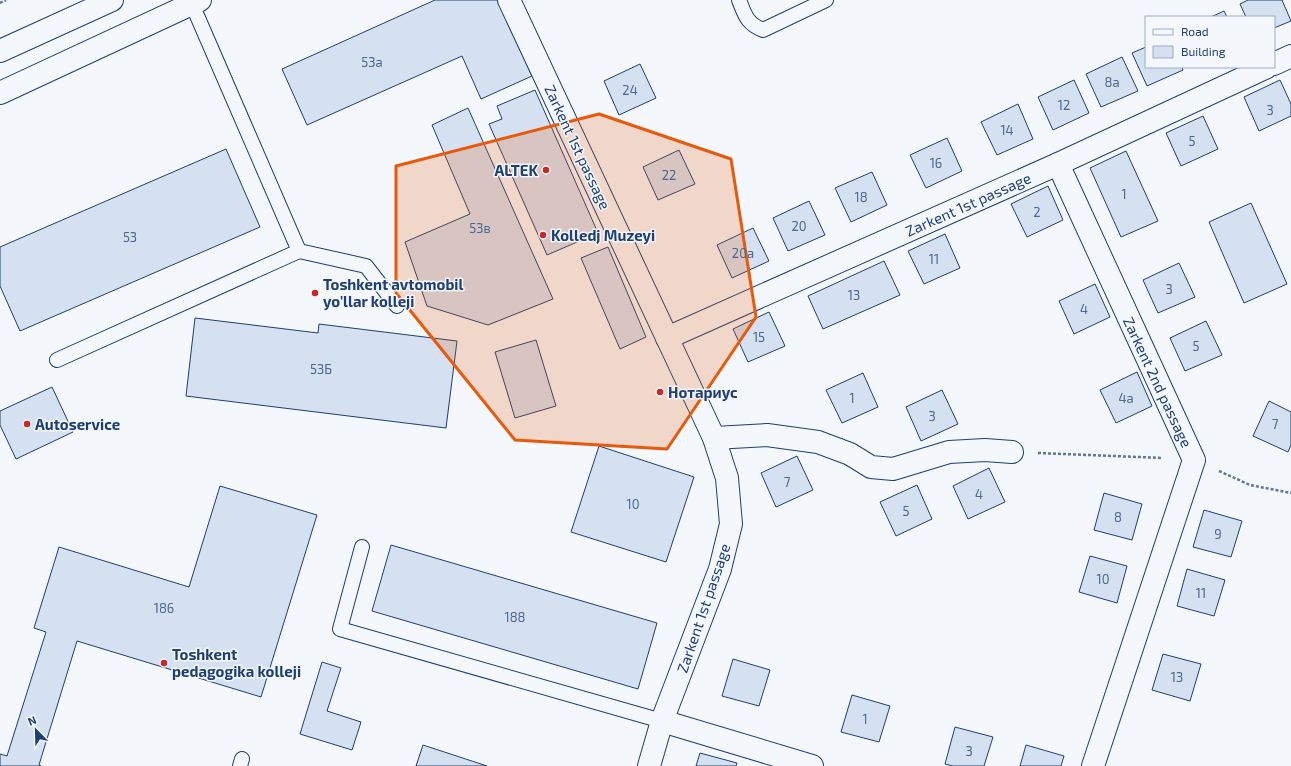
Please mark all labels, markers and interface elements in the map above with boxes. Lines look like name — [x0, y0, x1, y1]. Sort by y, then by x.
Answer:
legend — [1145, 16, 1275, 68]
text: Road — [1181, 24, 1209, 38]
text: Building — [1181, 44, 1226, 58]
house number: 53a — [361, 54, 383, 70]
house number: 8a — [1104, 74, 1120, 90]
street label: Zarkent 1st passage — [541, 82, 615, 212]
house number: 24 — [622, 82, 638, 98]
house number: 12 — [1058, 97, 1070, 113]
house number: 3 — [1266, 102, 1274, 118]
house number: 14 — [1000, 122, 1014, 138]
house number: 5 — [1189, 133, 1196, 149]
house number: 16 — [930, 155, 942, 171]
place label: ALTEK — [494, 161, 538, 179]
marker: ALTEK — [541, 165, 551, 175]
house number: 22 — [662, 167, 676, 183]
street label: Zarkent 1st passage — [902, 168, 1034, 240]
house number: 1 — [1121, 186, 1127, 202]
house number: 18 — [854, 189, 868, 205]
house number: 2 — [1033, 204, 1041, 220]
house number: 20 — [791, 218, 807, 234]
house number: 53в — [469, 220, 491, 236]
place label: Kolledj Muzeyi — [551, 226, 655, 245]
house number: 53 — [123, 229, 137, 245]
marker: Kolledj Muzeyi — [538, 230, 548, 240]
house number: 20a — [732, 245, 754, 261]
house number: 11 — [929, 251, 939, 267]
place label: Toshkent avtomobil yo'llar kolleji — [323, 275, 463, 311]
house number: 3 — [1165, 281, 1173, 297]
house number: 13 — [848, 287, 860, 303]
marker: Toshkent avtomobil yo'llar kolleji — [310, 288, 320, 298]
house number: 4 — [1080, 301, 1088, 317]
street label: Zarkent 2nd passage — [1120, 314, 1196, 450]
house number: 15 — [753, 329, 765, 345]
house number: 5 — [1193, 338, 1200, 354]
house number: 53Б — [310, 361, 332, 377]
place label: Нотариус — [668, 383, 738, 401]
marker: Нотариус — [655, 387, 665, 397]
house number: 1 — [849, 390, 855, 406]
house number: 4a — [1118, 390, 1134, 406]
house number: 3 — [928, 408, 936, 424]
place label: Autoservice — [35, 415, 120, 433]
house number: 7 — [1272, 416, 1279, 432]
marker: Autoservice — [22, 419, 32, 429]
house number: 7 — [784, 474, 791, 490]
house number: 4 — [975, 486, 983, 502]
house number: 10 — [626, 496, 640, 512]
house number: 5 — [903, 503, 910, 519]
house number: 8 — [1114, 509, 1122, 525]
house number: 9 — [1214, 526, 1222, 542]
street label: Zarkent 1st passage — [672, 541, 734, 675]
house number: 10 — [1096, 571, 1110, 587]
house number: 11 — [1196, 585, 1206, 601]
house number: 186 — [154, 600, 174, 616]
house number: 188 — [505, 609, 525, 625]
place label: Toshkent pedagogika kolleji — [172, 645, 301, 680]
marker: Toshkent pedagogika kolleji — [159, 658, 169, 668]
house number: 13 — [1171, 669, 1183, 685]
north arrow — [16, 710, 56, 750]
house number: 1 — [862, 711, 868, 727]
text: N — [26, 713, 38, 728]
house number: 3 — [965, 743, 973, 759]

